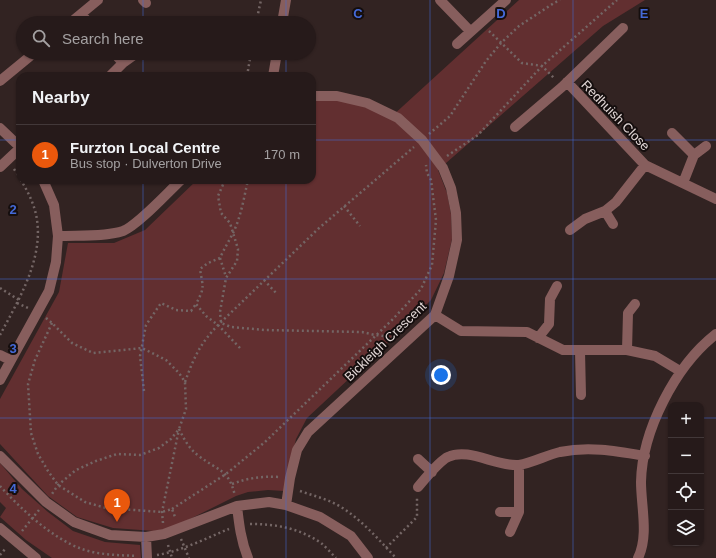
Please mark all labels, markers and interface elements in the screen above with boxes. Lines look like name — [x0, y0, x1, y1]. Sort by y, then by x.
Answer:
text: C — [353, 6, 363, 21]
text: D — [496, 6, 506, 21]
text: E — [640, 6, 649, 21]
search box — [16, 16, 316, 60]
icon: search — [30, 27, 52, 49]
text: Search here — [62, 30, 144, 47]
street label: Redhuish Close — [578, 77, 653, 154]
text: Nearby — [32, 88, 90, 107]
text: Furzton Local Centre — [70, 139, 220, 156]
text: 1 — [41, 147, 49, 162]
text: 170 m — [264, 147, 300, 162]
text: Bus stop · Dulverton Drive — [70, 156, 222, 171]
text: 2 — [9, 202, 17, 217]
street label: Bickleigh Crescent — [341, 298, 430, 384]
text: 3 — [9, 341, 17, 356]
your location — [431, 365, 451, 385]
map controls — [668, 402, 704, 546]
button: + — [668, 402, 704, 438]
button: − — [668, 438, 704, 474]
button: locate — [668, 474, 704, 510]
text: 4 — [9, 481, 17, 496]
pin: 1 — [104, 489, 130, 522]
button: layers — [668, 510, 704, 546]

